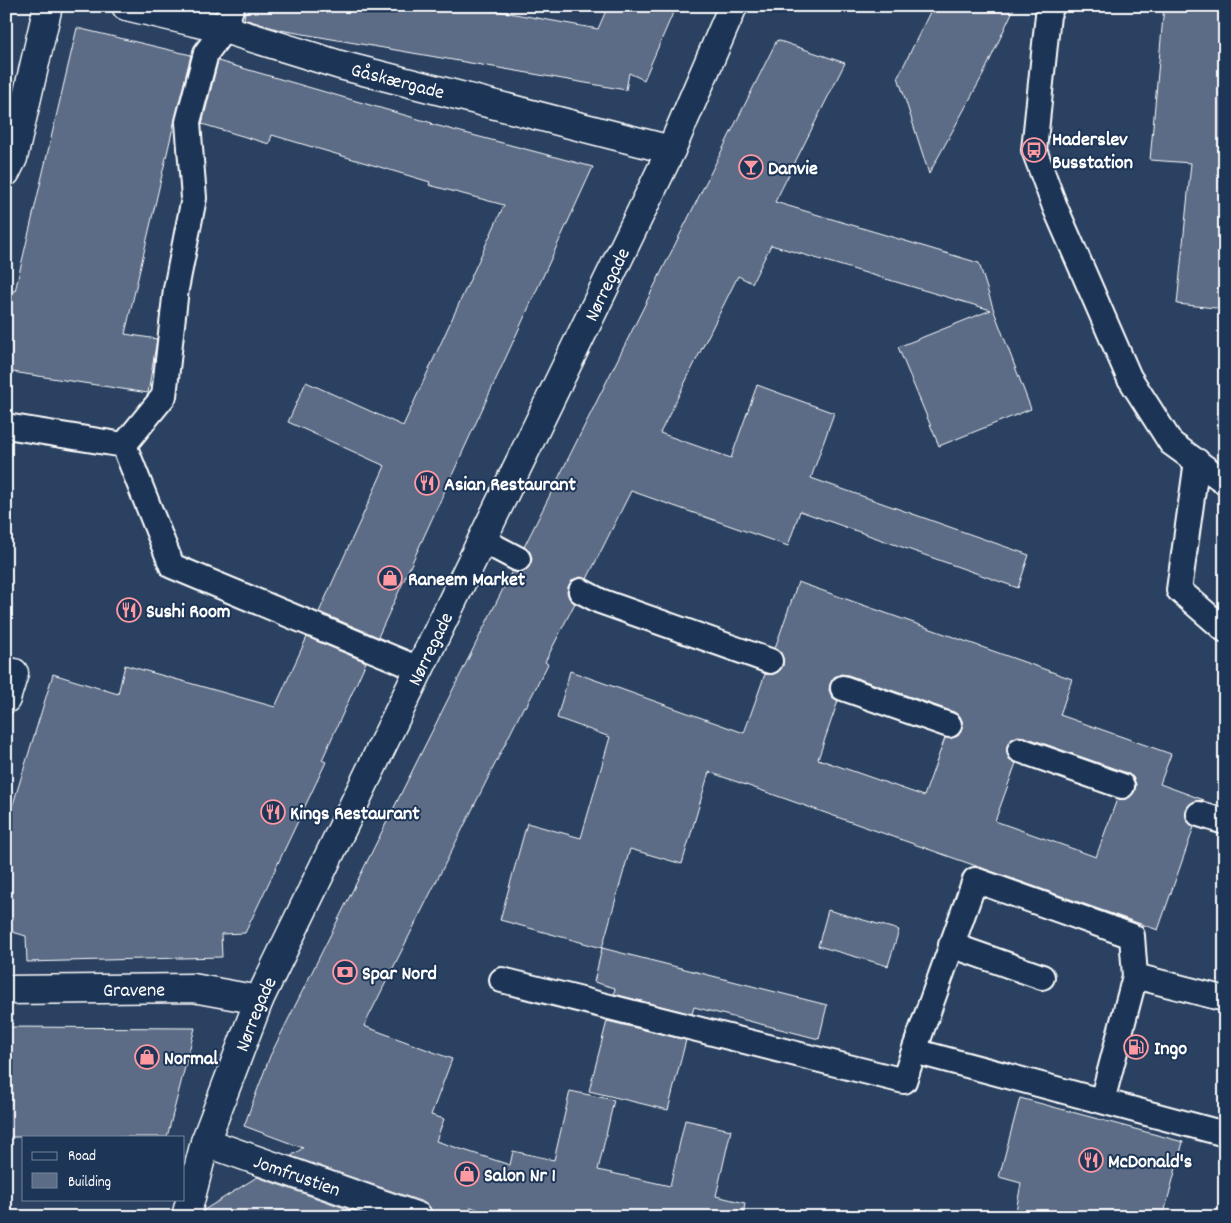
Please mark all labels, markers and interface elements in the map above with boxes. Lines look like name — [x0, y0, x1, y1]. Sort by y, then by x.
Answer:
street label: Gåskærgade — [347, 57, 447, 108]
place label: Haderslev Busstation — [1052, 127, 1133, 178]
bus stop icon: Haderslev Busstation — [1021, 137, 1047, 163]
bar icon: Danvie — [738, 154, 764, 180]
place label: Danvie — [768, 156, 818, 184]
street label: Nørregade — [579, 244, 639, 327]
restaurant icon: Asian Restaurant — [414, 470, 440, 496]
place label: Asian Restaurant — [444, 472, 577, 500]
shop icon: Raneem Market — [377, 565, 403, 591]
place label: Raneem Market — [408, 567, 526, 595]
restaurant icon: Sushi Room — [116, 597, 142, 623]
place label: Sushi Room — [146, 599, 231, 627]
street label: Nørregade — [402, 608, 462, 691]
restaurant icon: Kings Restaurant — [260, 799, 286, 825]
place label: Kings Restaurant — [290, 801, 420, 829]
bank icon: Spar Nord — [332, 959, 358, 985]
place label: Spar Nord — [362, 961, 437, 989]
street label: Nørregade — [230, 972, 285, 1056]
street label: Gravene — [103, 977, 165, 1006]
fuel station icon: Ingo — [1123, 1034, 1149, 1060]
place label: Ingo — [1154, 1036, 1187, 1064]
shop icon: Normal — [134, 1044, 160, 1070]
place label: Normal — [164, 1046, 218, 1074]
legend — [22, 1136, 185, 1200]
text: Road — [68, 1146, 96, 1168]
restaurant icon: McDonald's — [1078, 1147, 1104, 1173]
street label: Jomfrustien — [249, 1149, 344, 1206]
place label: McDonald's — [1108, 1149, 1192, 1177]
shop icon: Salon Nr 1 — [454, 1161, 480, 1187]
place label: Salon Nr 1 — [484, 1163, 556, 1191]
text: Building — [68, 1172, 111, 1194]

